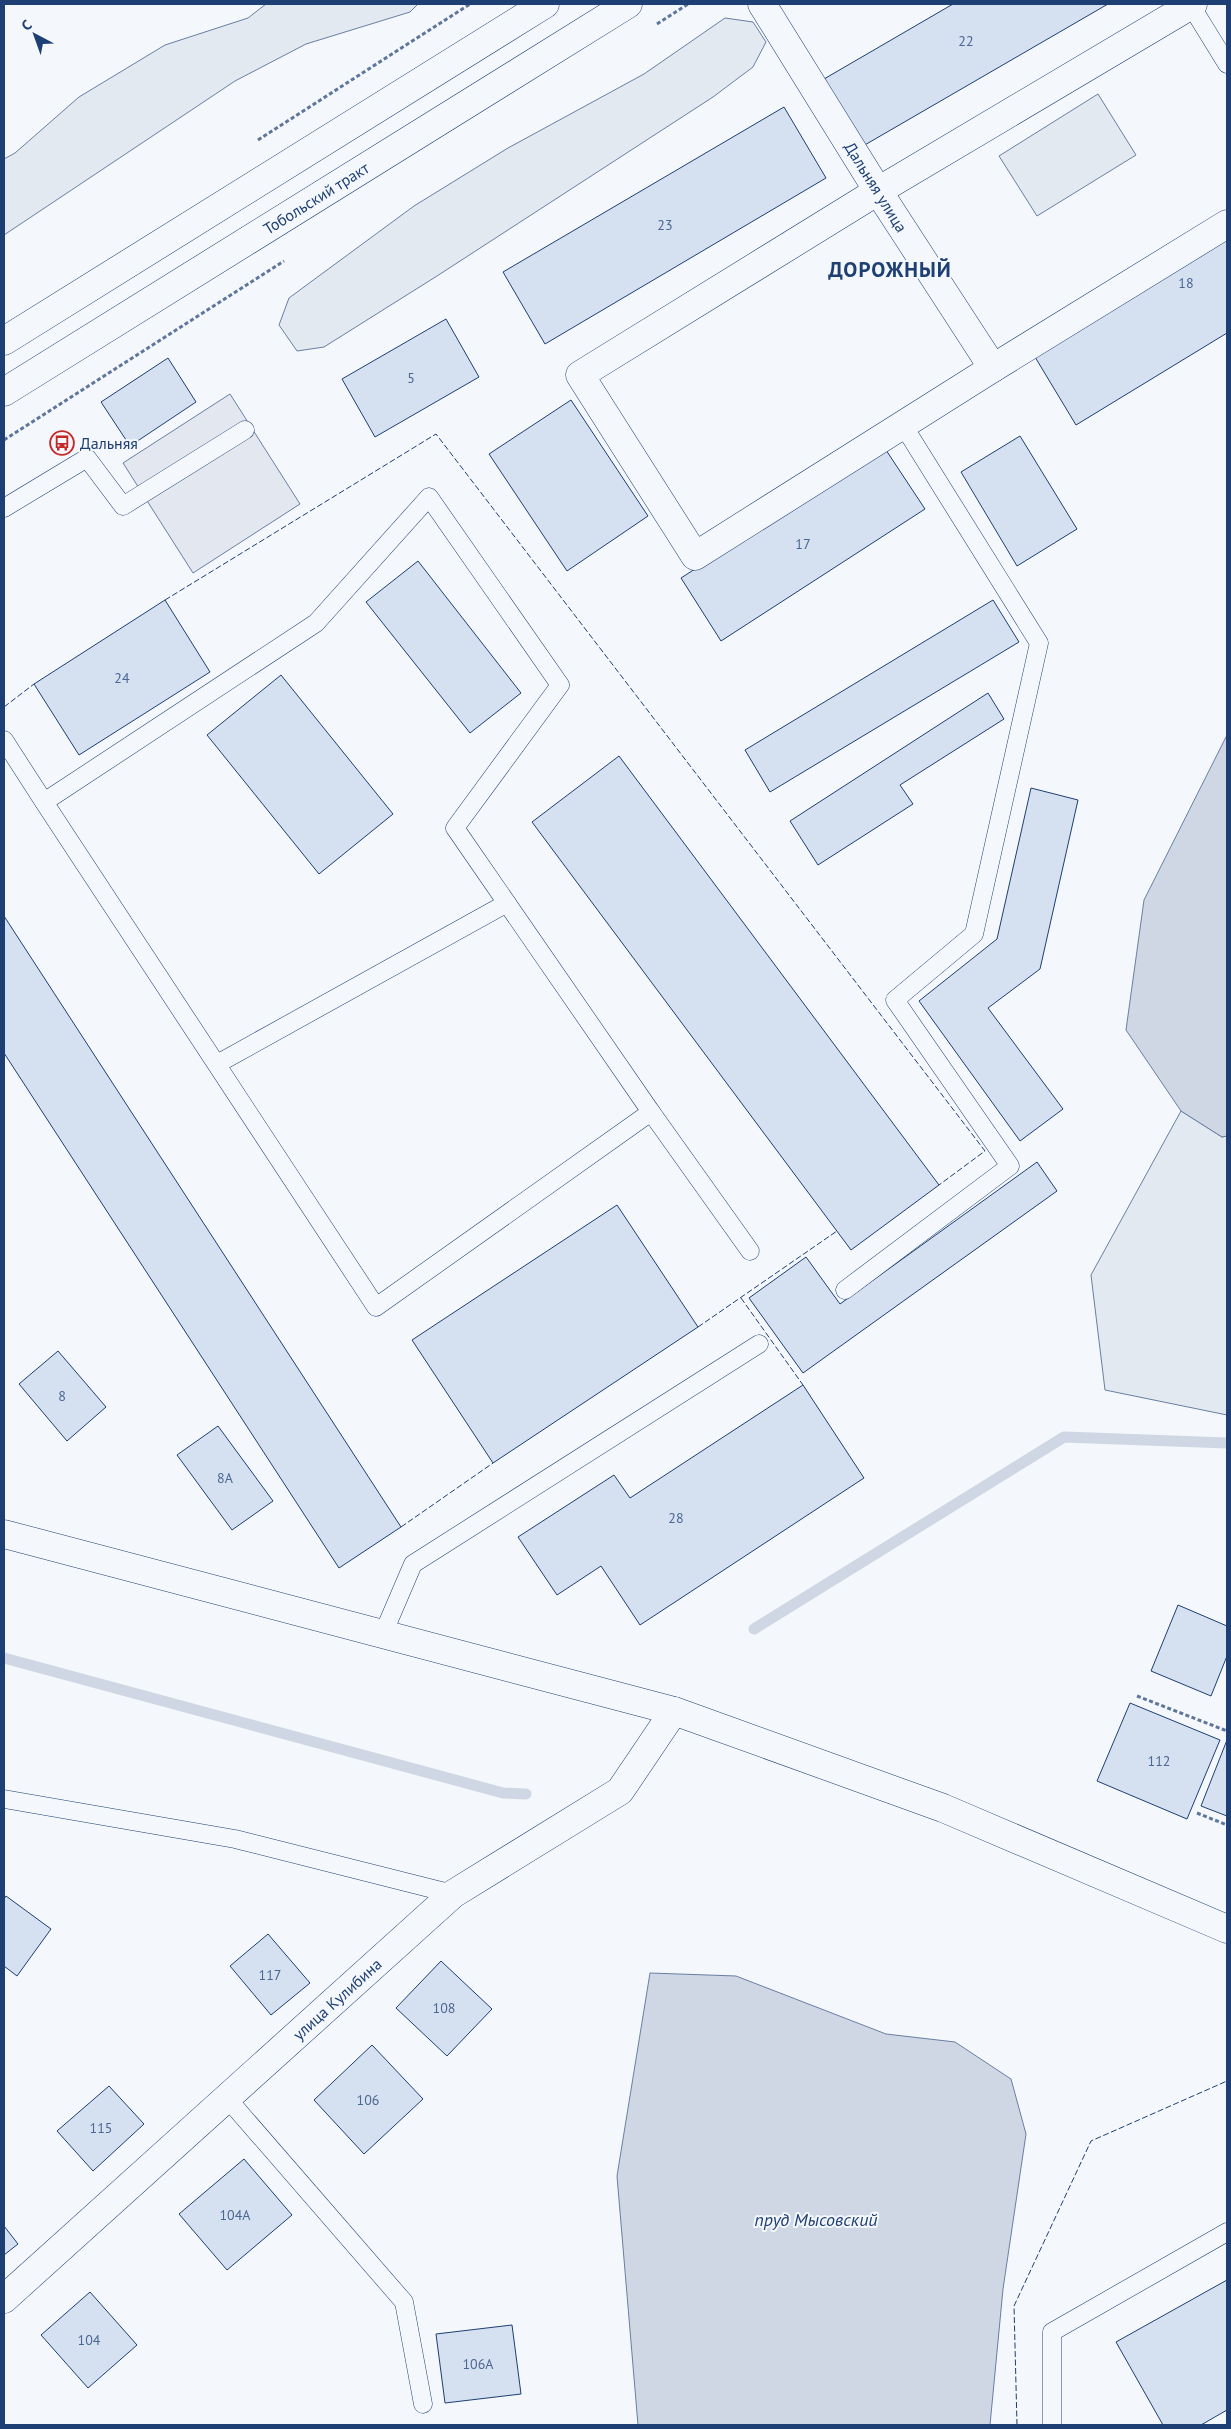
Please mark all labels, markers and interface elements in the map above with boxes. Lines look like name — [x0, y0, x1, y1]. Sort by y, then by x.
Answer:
north arrow — [10, 10, 60, 60]
text: С — [18, 16, 35, 35]
house number: 22 — [958, 32, 974, 50]
street label: Дальняя улица — [840, 138, 912, 236]
street label: Тобольский тракт — [259, 157, 373, 239]
house number: 23 — [657, 216, 673, 234]
district label: ДОРОЖНЫЙ — [828, 256, 952, 283]
house number: 18 — [1178, 274, 1194, 292]
house number: 5 — [407, 369, 415, 387]
bus stop icon: Дальняя — [49, 430, 75, 456]
place label: Дальняя — [80, 433, 138, 453]
house number: 17 — [795, 535, 811, 553]
house number: 24 — [114, 669, 130, 687]
house number: 8 — [58, 1387, 66, 1405]
house number: 8А — [217, 1469, 234, 1487]
house number: 28 — [668, 1509, 684, 1527]
house number: 112 — [1148, 1752, 1170, 1770]
street label: улица Кулибина — [288, 1954, 386, 2044]
house number: 117 — [259, 1966, 281, 1984]
house number: 108 — [433, 1999, 455, 2017]
house number: 106 — [357, 2091, 379, 2109]
house number: 115 — [90, 2119, 112, 2137]
house number: 104А — [219, 2206, 251, 2224]
water label: пруд Мысовский — [754, 2208, 878, 2231]
house number: 104 — [78, 2331, 101, 2349]
house number: 106А — [462, 2355, 494, 2373]

